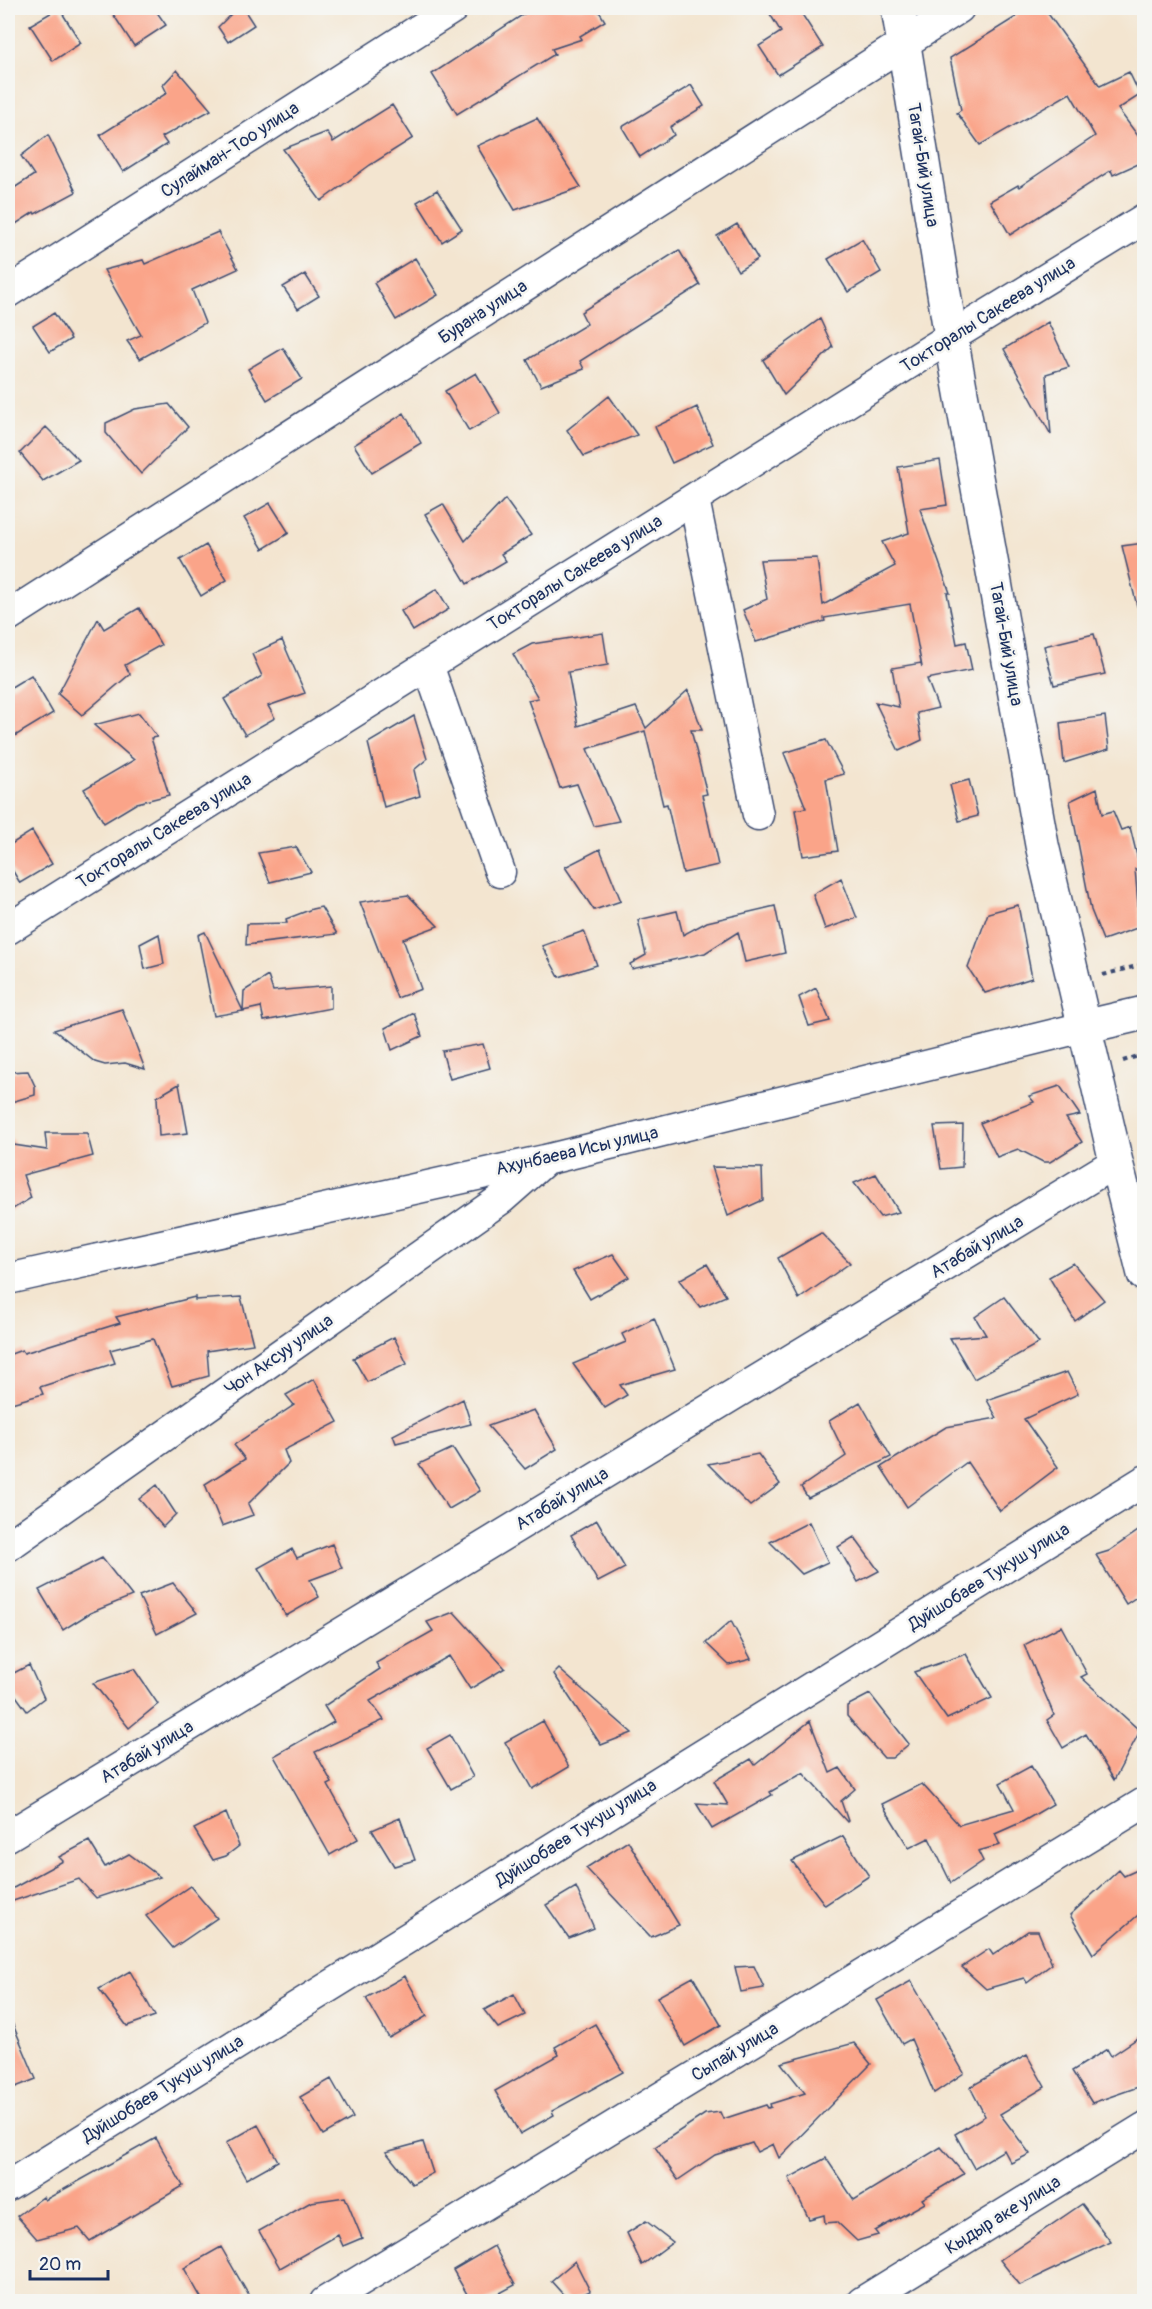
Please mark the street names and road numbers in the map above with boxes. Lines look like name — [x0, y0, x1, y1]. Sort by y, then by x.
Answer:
street label: Сулайман-Тоо улица — [157, 97, 303, 203]
street label: Тагай-Бий улица — [902, 101, 944, 229]
street label: Токторалы Сакеева улица — [896, 252, 1080, 378]
street label: Бурана улица — [434, 275, 532, 349]
street label: Токторалы Сакеева улица — [483, 510, 667, 636]
street label: Тагай-Бий улица — [984, 580, 1028, 708]
street label: Токторалы Сакеева улица — [72, 768, 256, 894]
street label: Ахунбаева Исы улица — [493, 1121, 661, 1181]
street label: Атабай улица — [926, 1210, 1028, 1284]
street label: Чон Аксуу улица — [220, 1309, 338, 1401]
street label: Атабай улица — [511, 1462, 613, 1536]
street label: Дуйшобаев Тукуш улица — [903, 1518, 1074, 1637]
street label: Атабай улица — [96, 1715, 198, 1789]
street label: Дуйшобаев Тукуш улица — [490, 1774, 661, 1893]
street label: Сыпай улица — [687, 2017, 783, 2087]
street label: Дуйшобаев Тукуш улица — [77, 2030, 248, 2149]
street label: Кыдыр аке улица — [941, 2170, 1065, 2260]

